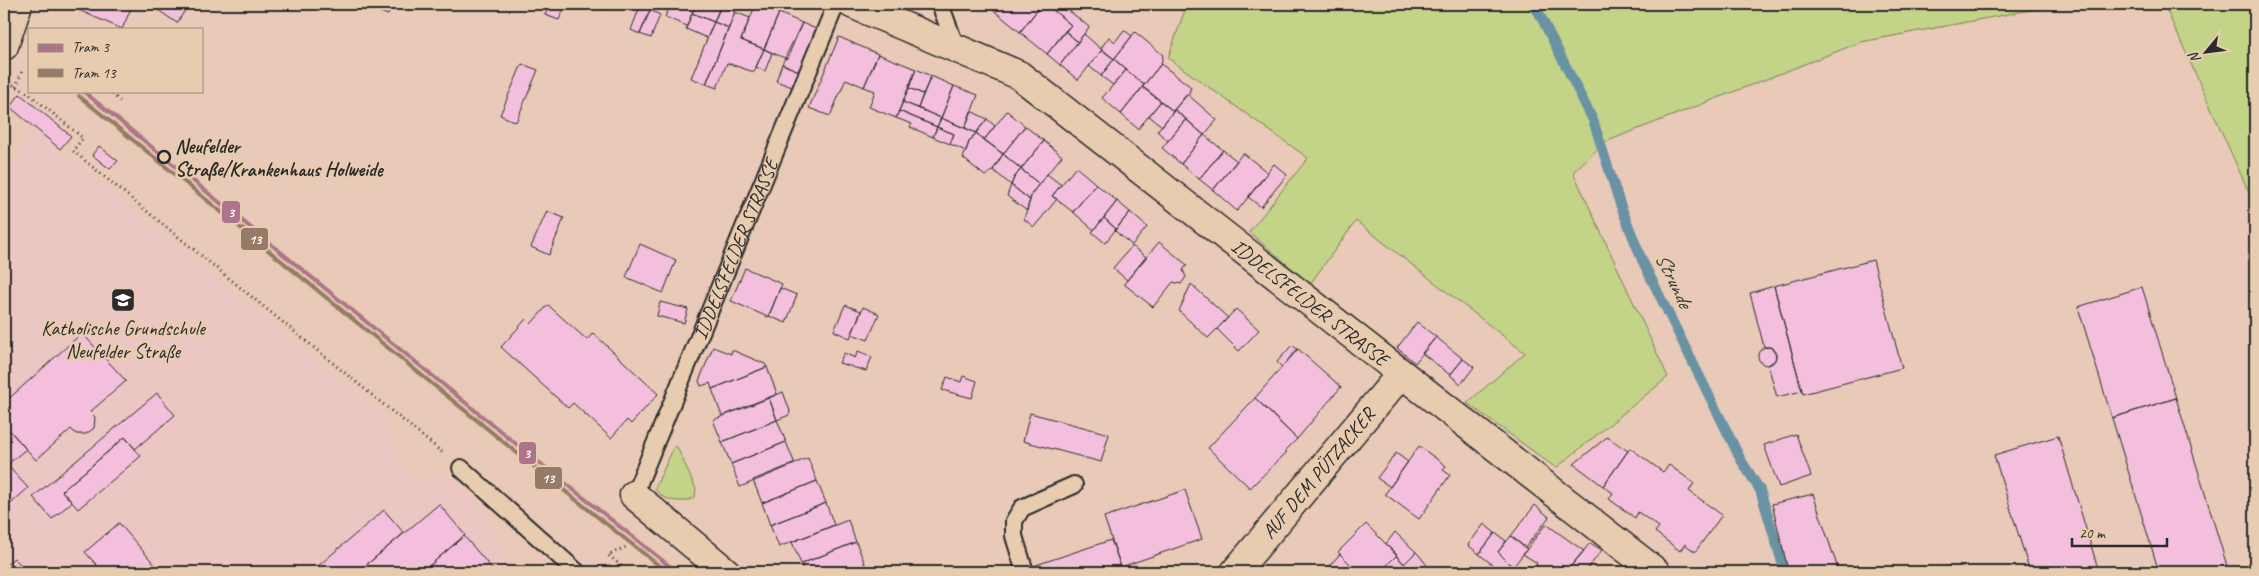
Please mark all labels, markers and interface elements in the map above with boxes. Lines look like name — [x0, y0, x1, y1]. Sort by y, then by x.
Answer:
legend — [28, 28, 202, 92]
north arrow — [2182, 28, 2232, 78]
text: Tram 3 — [72, 38, 110, 57]
text: N — [2184, 48, 2205, 66]
text: Tram 13 — [72, 64, 117, 83]
place label: Neufelder Straße/Krankenhaus Holweide — [175, 134, 384, 182]
marker: Neufelder Straße/Krankenhaus Holweide — [157, 150, 171, 164]
street label: IDDELSFELDER STRASSE — [687, 153, 785, 343]
line badge: 3 — [221, 200, 241, 224]
text: 3 — [228, 204, 236, 221]
line badge: 13 — [240, 227, 269, 251]
text: 13 — [249, 231, 263, 248]
street label: IDDELSFELDER STRASSE — [1226, 234, 1396, 374]
water label: Strunde — [1650, 248, 1700, 314]
school or university icon: Katholische Grundschule Neufelder Straße — [110, 287, 136, 313]
place label: Katholische Grundschule Neufelder Straße — [41, 316, 206, 364]
street label: AUF DEM PÜTZACKER — [1256, 401, 1381, 544]
line badge: 3 — [518, 441, 537, 465]
text: 3 — [524, 445, 532, 462]
line badge: 13 — [534, 466, 563, 490]
text: 13 — [542, 470, 556, 487]
scale bar — [2072, 516, 2166, 548]
text: 20 m — [2079, 524, 2106, 543]

